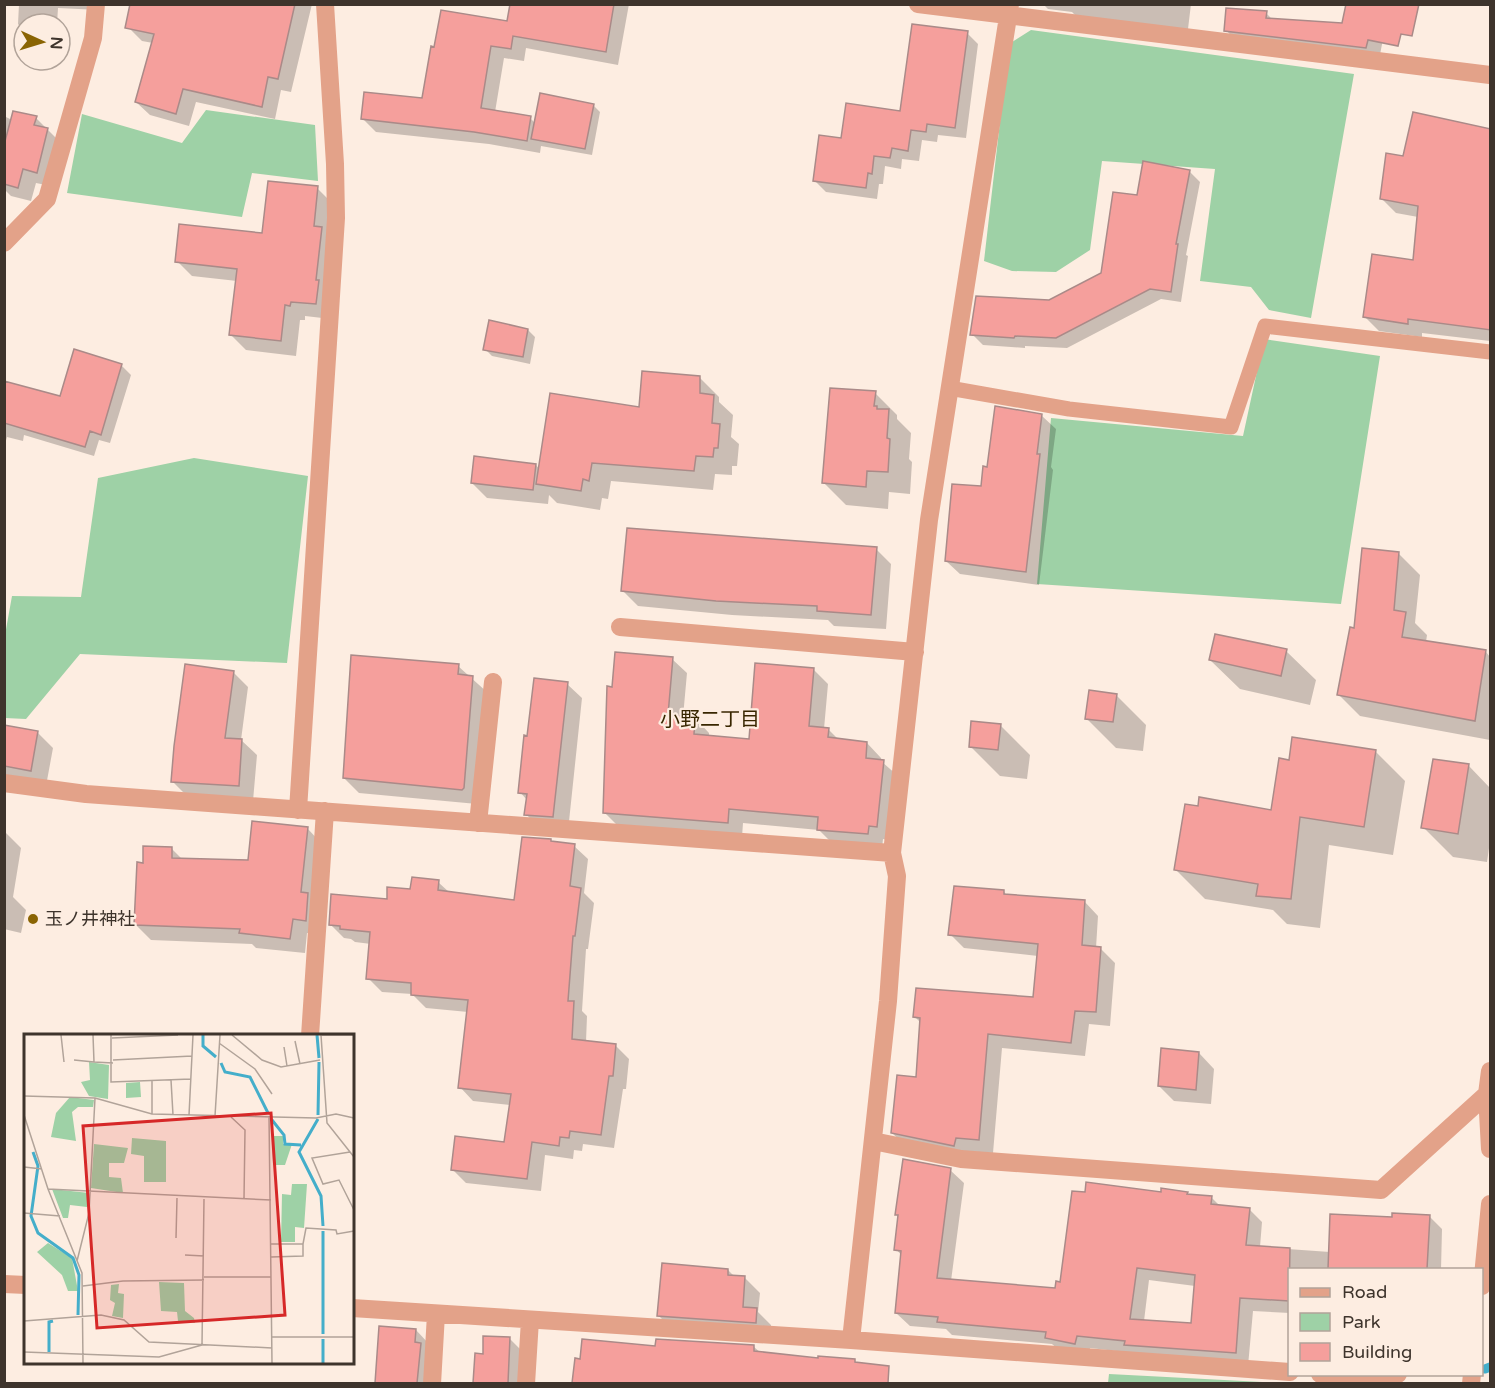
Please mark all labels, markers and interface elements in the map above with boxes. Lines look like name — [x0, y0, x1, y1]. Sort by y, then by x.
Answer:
north arrow — [12, 12, 72, 72]
text: N — [46, 36, 66, 50]
district label: 小野二丁目 — [660, 708, 760, 732]
place label: 玉ノ井神社 — [45, 908, 135, 930]
marker: 玉ノ井神社 — [26, 912, 40, 926]
inset map — [24, 1034, 354, 1364]
legend — [1288, 1268, 1483, 1376]
text: Road — [1342, 1281, 1387, 1303]
text: Park — [1342, 1311, 1381, 1333]
text: Building — [1342, 1341, 1412, 1363]

